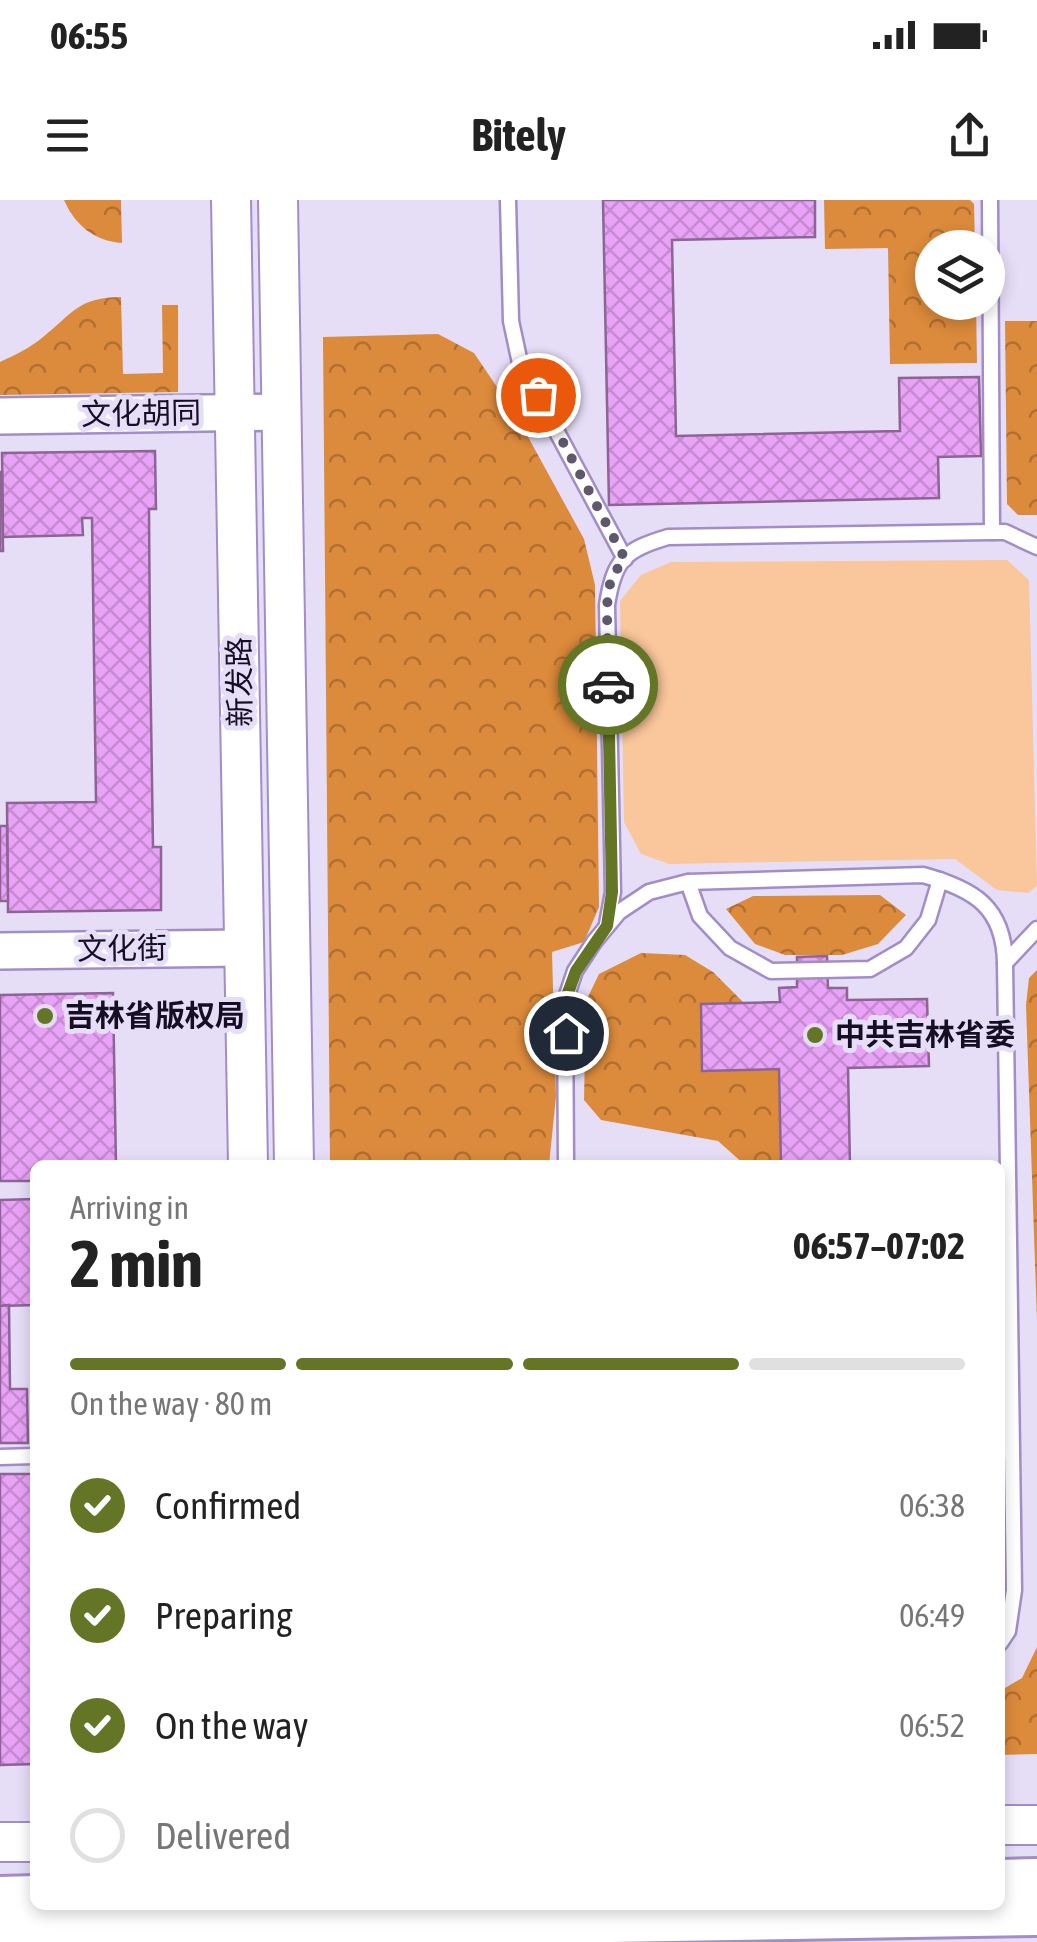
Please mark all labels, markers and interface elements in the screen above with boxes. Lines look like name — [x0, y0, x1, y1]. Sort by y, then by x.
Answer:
text: 06:55 — [50, 14, 128, 57]
icon: menu — [40, 108, 95, 163]
icon: share — [942, 108, 997, 163]
text: Bitely — [471, 109, 566, 161]
map controls — [915, 230, 1005, 320]
button: layers — [915, 230, 1005, 320]
pin — [496, 353, 581, 438]
icon: bag — [511, 368, 566, 423]
street label: 文化胡同 — [81, 395, 201, 431]
courier — [558, 635, 658, 735]
street label: 新发路 — [221, 637, 257, 727]
icon: car — [581, 658, 636, 713]
street label: 文化街 — [77, 930, 167, 966]
pin — [524, 991, 609, 1076]
place label: 吉林省版权局 — [65, 998, 245, 1032]
marker: 吉林省版权局 — [34, 1005, 56, 1027]
icon: home — [539, 1006, 594, 1061]
place label: 中共吉林省委 — [835, 1017, 1015, 1051]
marker: 中共吉林省委 — [804, 1024, 826, 1046]
text: Arriving in — [70, 1189, 189, 1226]
text: 06:57–07:02 — [793, 1224, 965, 1267]
text: 2 min — [70, 1226, 203, 1301]
text: On the way · 80 m — [70, 1385, 272, 1422]
icon: check — [70, 1478, 125, 1533]
text: Confirmed — [155, 1484, 301, 1527]
text: 06:38 — [899, 1487, 965, 1524]
icon: check — [70, 1588, 125, 1643]
text: Preparing — [155, 1594, 293, 1637]
text: 06:49 — [899, 1597, 965, 1634]
icon: check — [70, 1698, 125, 1753]
text: On the way — [155, 1704, 308, 1747]
text: 06:52 — [899, 1707, 965, 1744]
text: Delivered — [155, 1814, 291, 1857]

